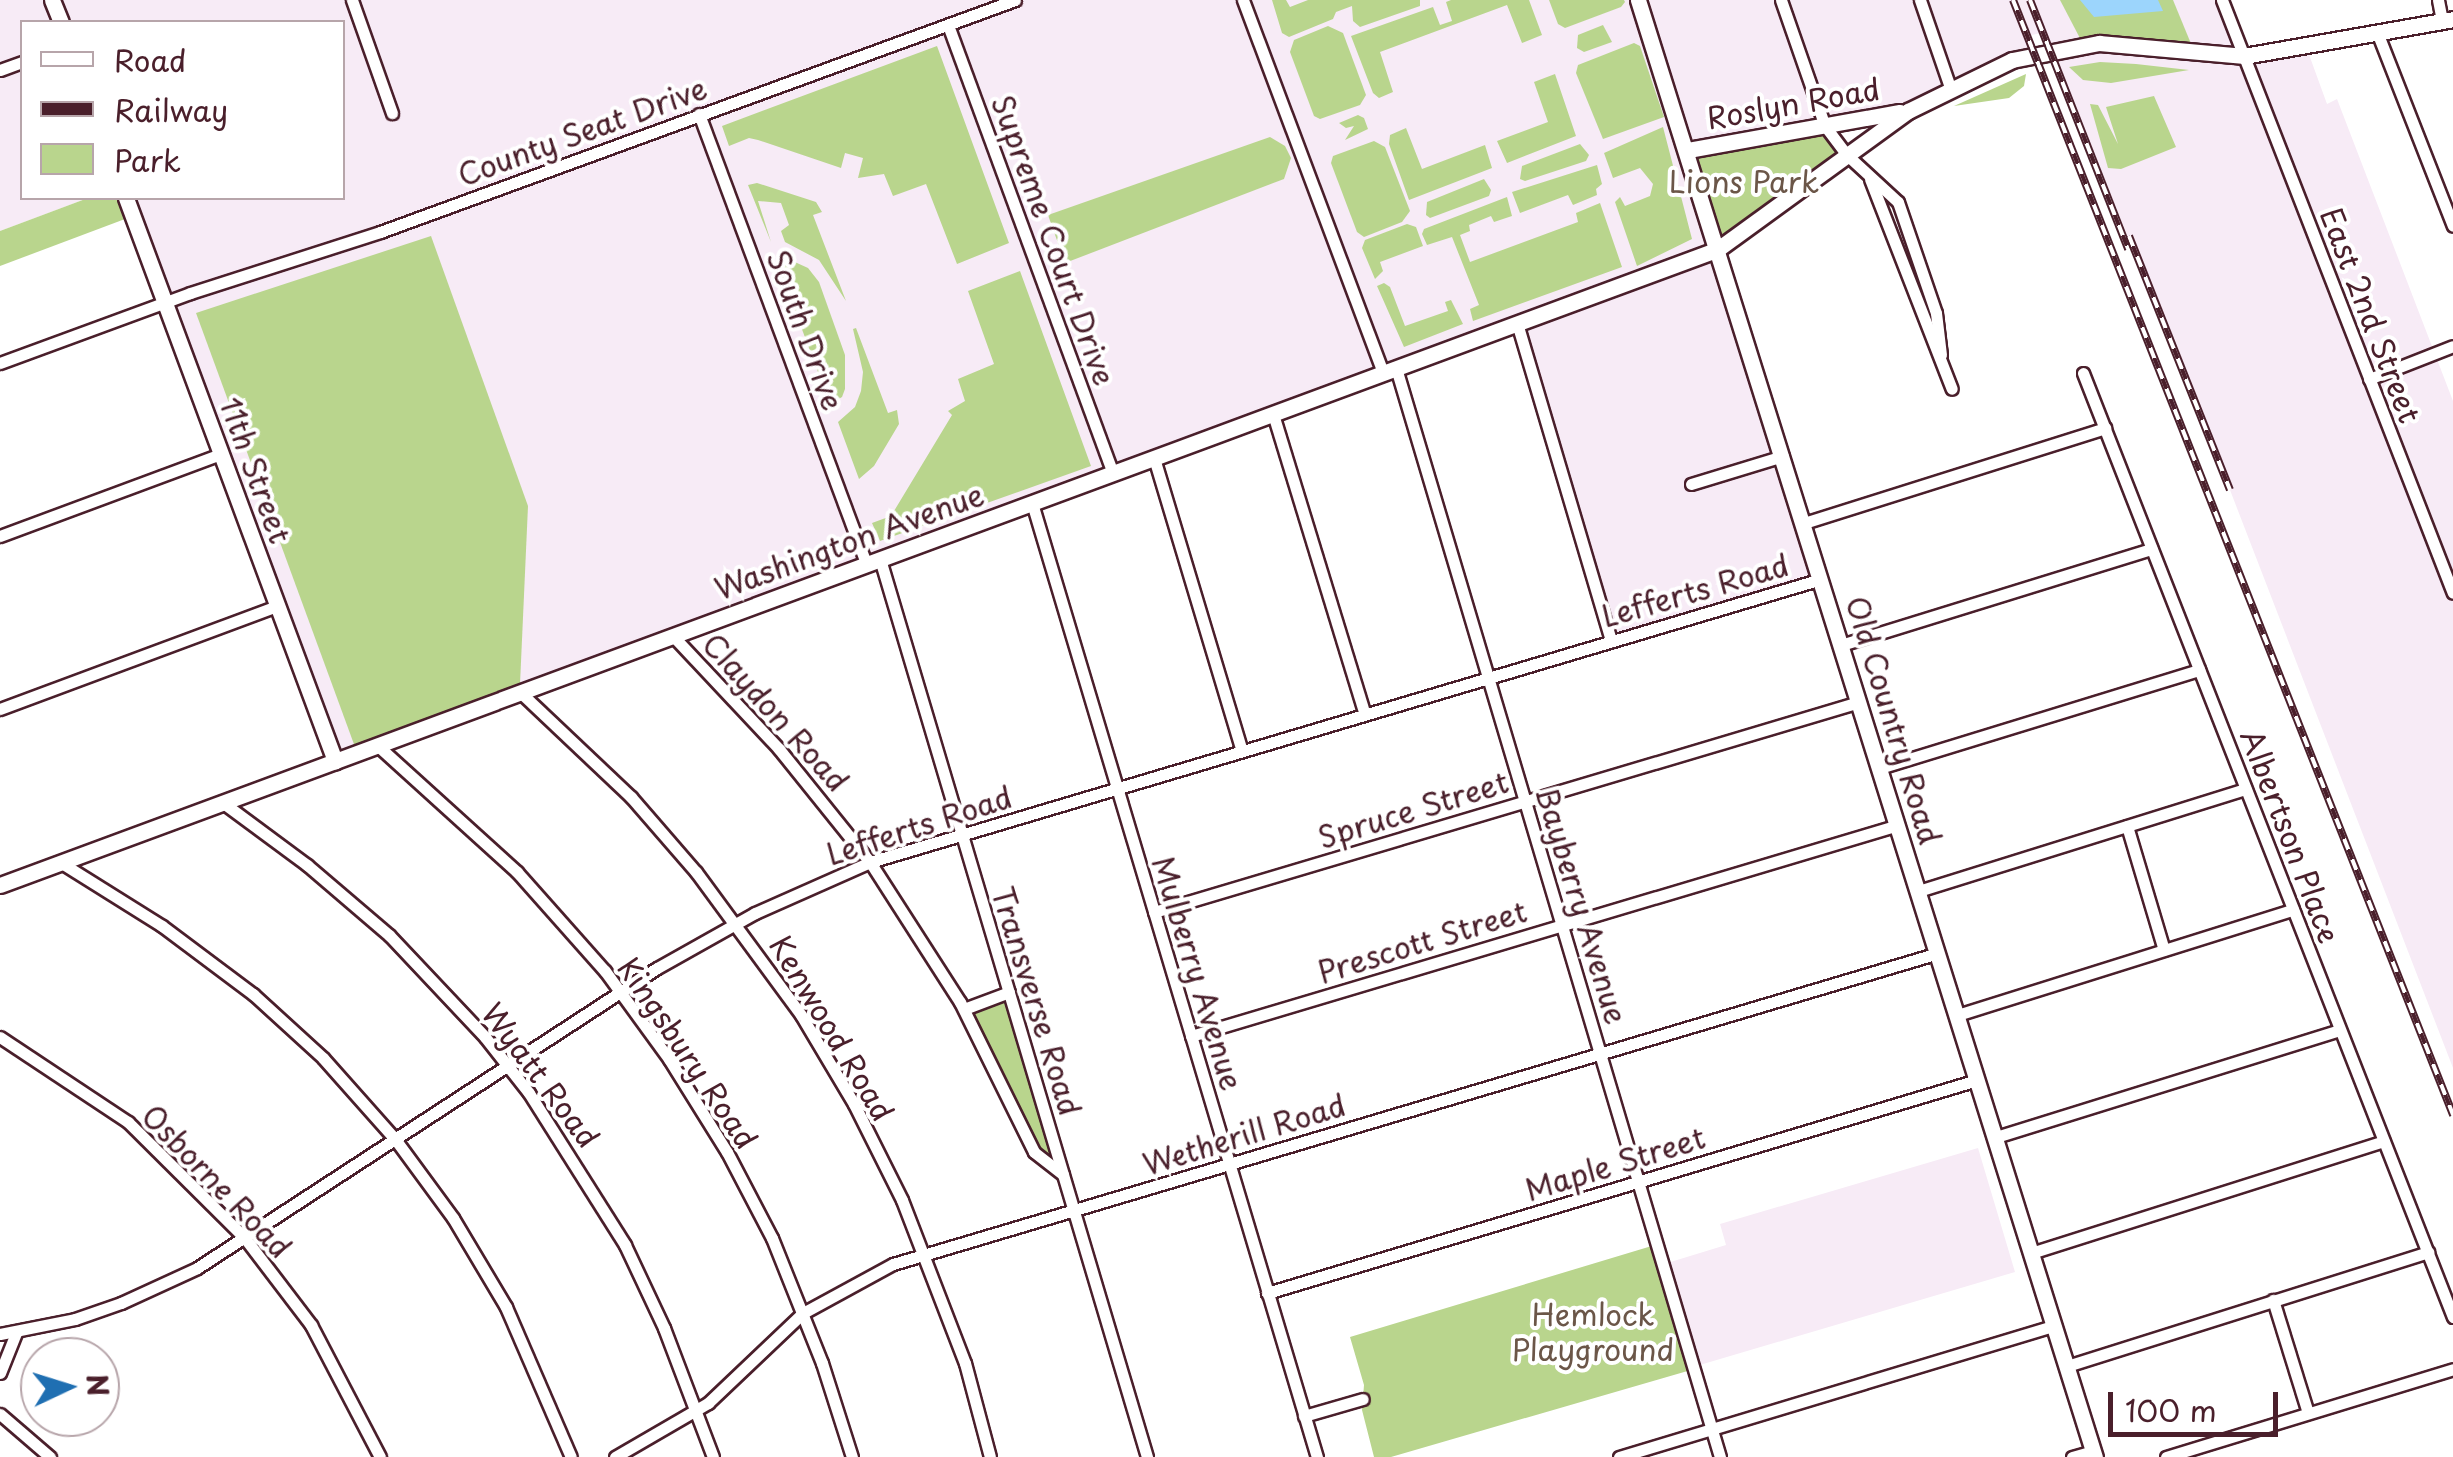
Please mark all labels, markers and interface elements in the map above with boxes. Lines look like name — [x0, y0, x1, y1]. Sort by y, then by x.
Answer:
legend — [20, 20, 345, 200]
text: Road — [114, 37, 187, 82]
street label: County Seat Drive — [451, 69, 713, 193]
street label: Roslyn Road — [1703, 70, 1883, 136]
text: Railway — [114, 87, 228, 132]
street label: Supreme Court Drive — [985, 90, 1123, 390]
text: Park — [114, 137, 181, 182]
park label: Lions Park — [1669, 163, 1819, 199]
street label: East 2nd Street — [2313, 202, 2429, 428]
street label: South Drive — [760, 244, 852, 416]
street label: 11th Street — [213, 391, 299, 549]
street label: Washington Avenue — [711, 476, 987, 606]
street label: Lefferts Road — [1597, 546, 1793, 634]
street label: Old Country Road — [1839, 590, 1949, 850]
street label: Claydon Road — [696, 626, 856, 798]
street label: Albertson Place — [2233, 723, 2349, 949]
street label: Spruce Street — [1312, 763, 1514, 855]
street label: Lefferts Road — [822, 778, 1016, 872]
street label: Bayberry Avenue — [1529, 782, 1635, 1028]
street label: Mulberry Avenue — [1145, 852, 1251, 1094]
street label: Transverse Road — [985, 882, 1089, 1120]
street label: Prescott Street — [1312, 892, 1532, 990]
street label: Kenwood Road — [762, 928, 902, 1128]
street label: Kingsbury Road — [610, 950, 766, 1156]
street label: Wyatt Road — [475, 996, 607, 1154]
street label: Wetherill Road — [1139, 1086, 1349, 1182]
street label: Osborne Road — [134, 1096, 300, 1266]
street label: Maple Street — [1520, 1118, 1710, 1208]
park label: Hemlock Playground — [1512, 1296, 1674, 1366]
north arrow — [20, 1337, 120, 1437]
text: N — [76, 1372, 121, 1398]
scale bar — [2113, 1372, 2283, 1434]
text: 100 m — [2125, 1387, 2217, 1432]

